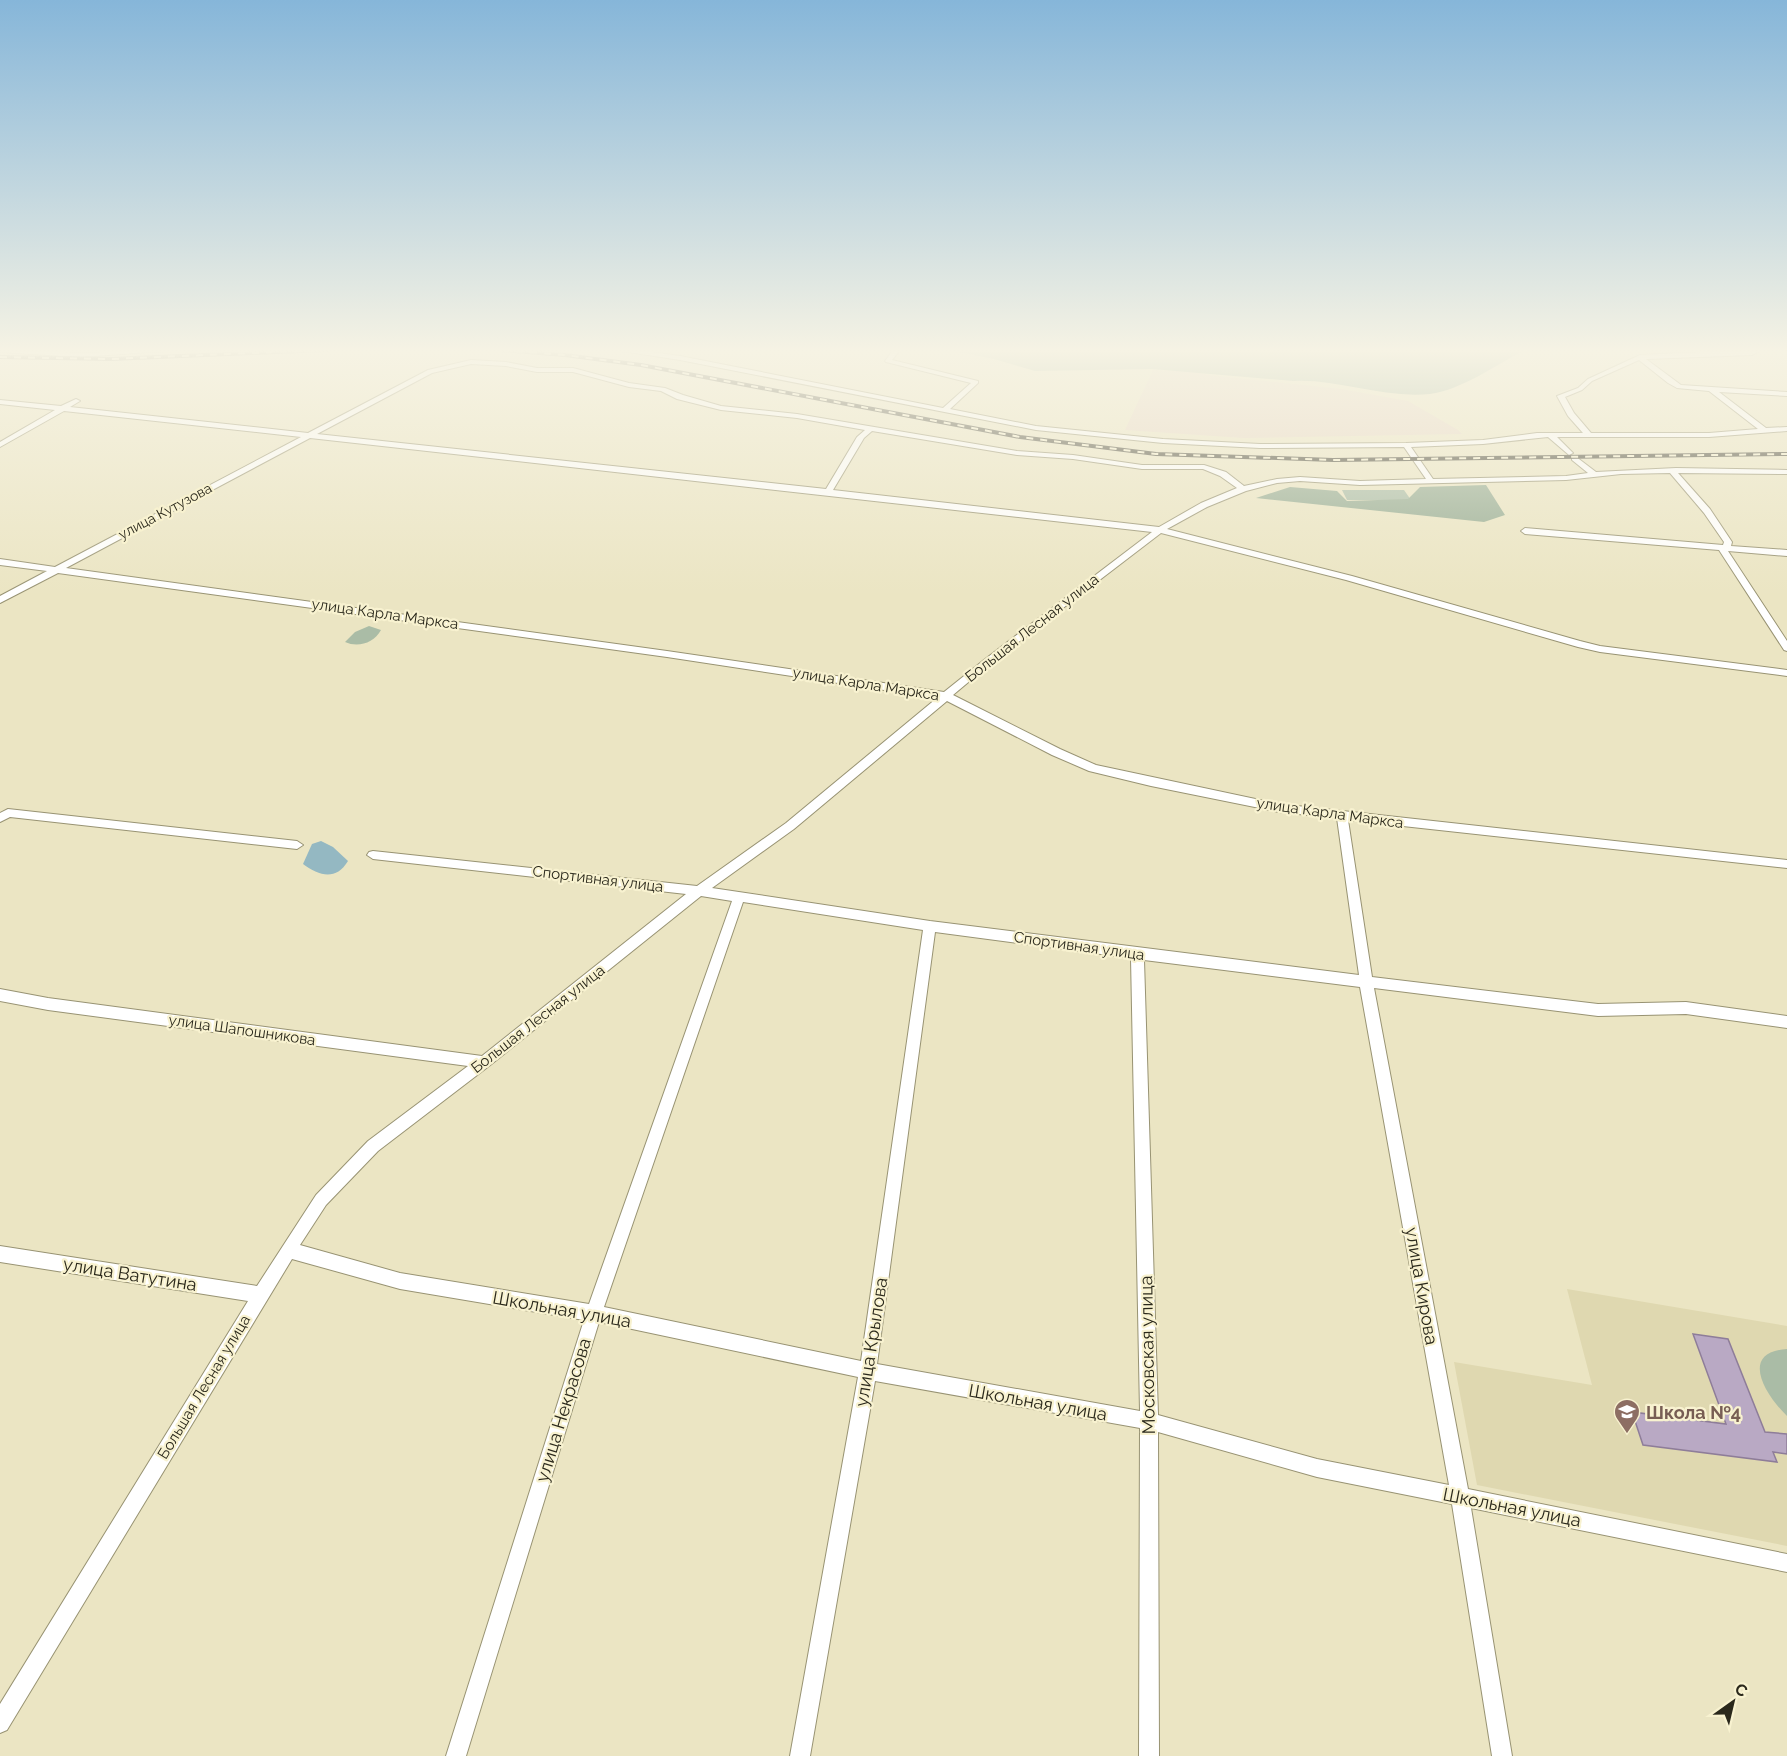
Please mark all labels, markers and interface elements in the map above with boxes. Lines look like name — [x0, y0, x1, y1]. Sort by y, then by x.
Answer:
street label: улица Кутузова — [116, 480, 214, 542]
street label: Большая Лесная улица — [962, 570, 1102, 686]
street label: улица Карла Маркса — [310, 595, 460, 633]
street label: улица Карла Маркса — [791, 664, 941, 704]
street label: улица Карла Маркса — [1255, 794, 1405, 832]
street label: Спортивная улица — [532, 862, 664, 896]
street label: Спортивная улица — [1013, 928, 1145, 964]
street label: Большая Лесная улица — [468, 961, 608, 1077]
street label: улица Шапошникова — [167, 1011, 317, 1049]
street label: улица Кирова — [1401, 1226, 1443, 1346]
street label: улица Ватутина — [62, 1253, 198, 1295]
street label: Московская улица — [1135, 1275, 1159, 1435]
street label: улица Крылова — [850, 1276, 892, 1408]
street label: Школьная улица — [491, 1286, 633, 1332]
street label: Большая Лесная улица — [154, 1312, 254, 1462]
street label: улица Некрасова — [531, 1335, 595, 1485]
street label: Школьная улица — [967, 1379, 1109, 1425]
school or university icon: Школа №4 — [1612, 1397, 1642, 1435]
place label: Школа №4 — [1646, 1402, 1741, 1423]
street label: Школьная улица — [1441, 1483, 1583, 1531]
north arrow — [1703, 1672, 1763, 1732]
text: С — [1731, 1679, 1751, 1701]

